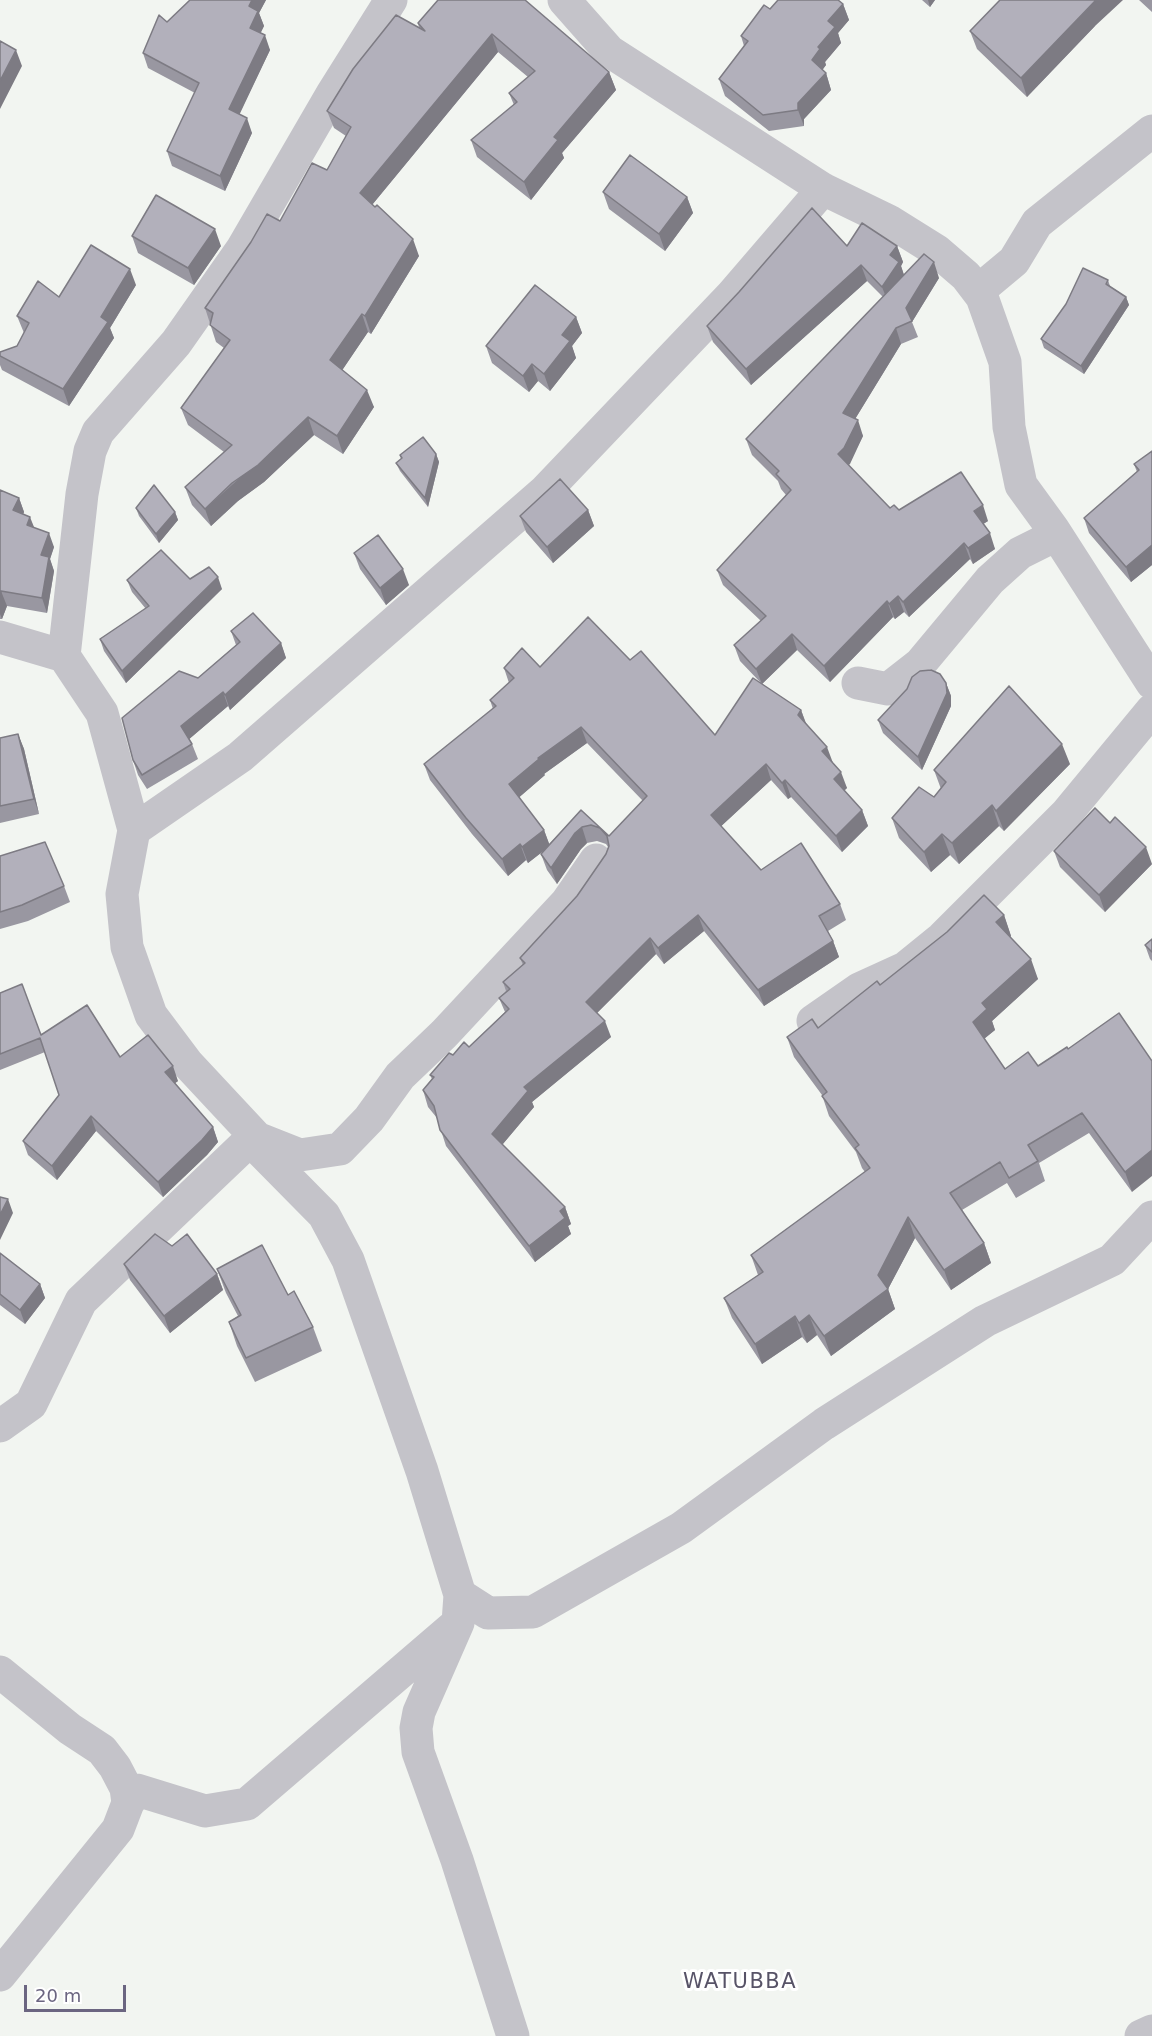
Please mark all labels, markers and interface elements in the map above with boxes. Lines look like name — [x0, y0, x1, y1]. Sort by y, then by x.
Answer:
district label: WATUBBA — [683, 1970, 797, 1996]
scale bar — [27, 1973, 129, 2011]
text: 20 m — [35, 1985, 81, 2006]

